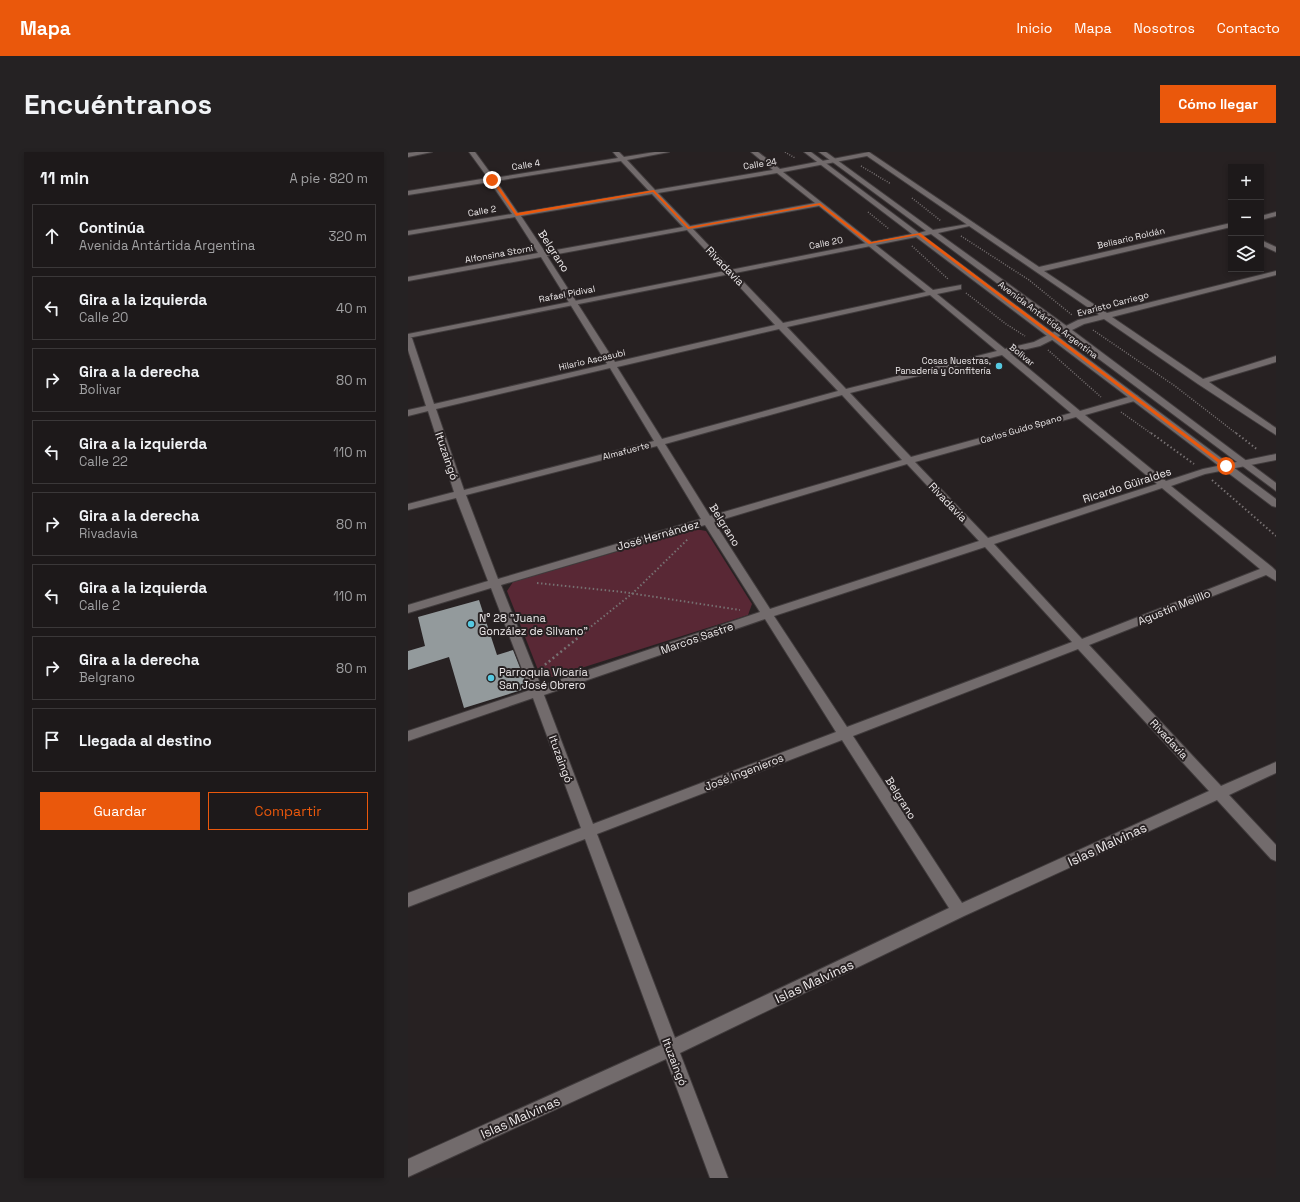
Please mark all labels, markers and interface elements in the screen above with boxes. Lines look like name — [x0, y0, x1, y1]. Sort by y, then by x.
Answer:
text: Mapa — [20, 16, 71, 41]
text: Inicio — [1016, 19, 1052, 37]
text: Mapa — [1074, 19, 1112, 37]
text: Nosotros — [1134, 19, 1195, 37]
text: Contacto — [1217, 19, 1280, 37]
button: Cómo llegar — [1160, 85, 1276, 123]
text: Encuéntranos — [24, 86, 212, 122]
street label: Calle 24 — [742, 155, 778, 173]
street label: Calle 4 — [511, 157, 541, 173]
map controls — [1228, 164, 1264, 272]
button: + — [1228, 164, 1264, 200]
text: 11 min — [40, 167, 89, 189]
text: A pie · 820 m — [289, 170, 368, 187]
route end — [483, 171, 501, 189]
button: − — [1228, 200, 1264, 236]
street label: Calle 2 — [467, 203, 497, 219]
text: Continúa — [79, 218, 145, 237]
street label: Belisario Roldán — [1096, 224, 1166, 252]
icon: ahead — [41, 225, 63, 247]
street label: Belgrano — [535, 227, 573, 275]
text: 320 m — [328, 228, 367, 245]
street label: Calle 20 — [808, 234, 844, 252]
button: layers — [1228, 236, 1264, 272]
text: Avenida Antártida Argentina — [79, 237, 255, 254]
street label: Alfonsina Storni — [464, 242, 534, 266]
street label: Rivadavia — [703, 243, 748, 289]
street label: Avenida Antártida Argentina — [996, 278, 1100, 362]
street label: Rafael Pidival — [538, 283, 596, 305]
street label: Evaristo Carriego — [1076, 289, 1151, 319]
text: Gira a la izquierda — [79, 290, 207, 309]
icon: left — [41, 297, 63, 319]
text: 40 m — [336, 300, 367, 317]
text: Calle 20 — [79, 309, 128, 326]
street label: Bolivar — [1007, 341, 1038, 369]
street label: Hilario Ascasubi — [558, 347, 626, 373]
place label: Cosas Nuestras, Panadería y Confitería — [895, 355, 991, 377]
marker: Cosas Nuestras, Panadería y Confitería — [994, 361, 1004, 371]
text: Gira a la derecha — [79, 362, 199, 381]
icon: right — [41, 369, 63, 391]
text: 80 m — [336, 372, 367, 389]
text: Bolivar — [79, 381, 121, 398]
street label: Carlos Guido Spano — [979, 412, 1063, 446]
street label: Ituzaingó — [432, 430, 462, 482]
text: Gira a la izquierda — [79, 434, 207, 453]
street label: Almafuerte — [601, 439, 651, 463]
icon: left — [41, 441, 63, 463]
text: 110 m — [333, 444, 367, 461]
text: Calle 22 — [79, 453, 128, 470]
route start — [1217, 457, 1235, 475]
street label: Ricardo Güiraldes — [1081, 464, 1173, 506]
street label: Rivadavia — [926, 479, 971, 525]
street label: Belgrano — [707, 501, 744, 549]
text: Gira a la derecha — [79, 506, 199, 525]
icon: right — [41, 513, 63, 535]
text: 80 m — [336, 516, 367, 533]
street label: José Hernández — [615, 516, 701, 553]
text: Rivadavia — [79, 525, 138, 542]
text: Gira a la izquierda — [79, 578, 207, 597]
icon: left — [41, 585, 63, 607]
street label: Agustín Melillo — [1136, 586, 1213, 628]
text: 110 m — [333, 588, 367, 605]
text: Calle 2 — [79, 597, 120, 614]
place label: N° 28 "Juana González de Silvano" — [479, 611, 588, 638]
marker: N° 28 "Juana González de Silvano" — [466, 619, 476, 629]
street label: Marcos Sastre — [659, 619, 735, 657]
text: Gira a la derecha — [79, 650, 199, 669]
icon: right — [41, 657, 63, 679]
text: 80 m — [336, 660, 367, 677]
place label: Parroquia Vicaría San José Obrero — [499, 665, 588, 692]
text: Belgrano — [79, 669, 135, 686]
marker: Parroquia Vicaría San José Obrero — [486, 673, 496, 683]
street label: Rivadavia — [1147, 716, 1192, 762]
icon: arrive — [41, 729, 63, 751]
text: Llegada al destino — [79, 731, 212, 750]
street label: Ituzaingó — [546, 733, 576, 785]
street label: José Ingenieros — [702, 750, 786, 794]
street label: Belgrano — [883, 774, 920, 822]
button: Guardar — [40, 792, 200, 830]
button: Compartir — [208, 792, 368, 830]
street label: Islas Malvinas — [1065, 819, 1150, 870]
street label: Islas Malvinas — [772, 956, 857, 1007]
street label: Ituzaingó — [660, 1036, 691, 1088]
street label: Islas Malvinas — [478, 1092, 563, 1143]

